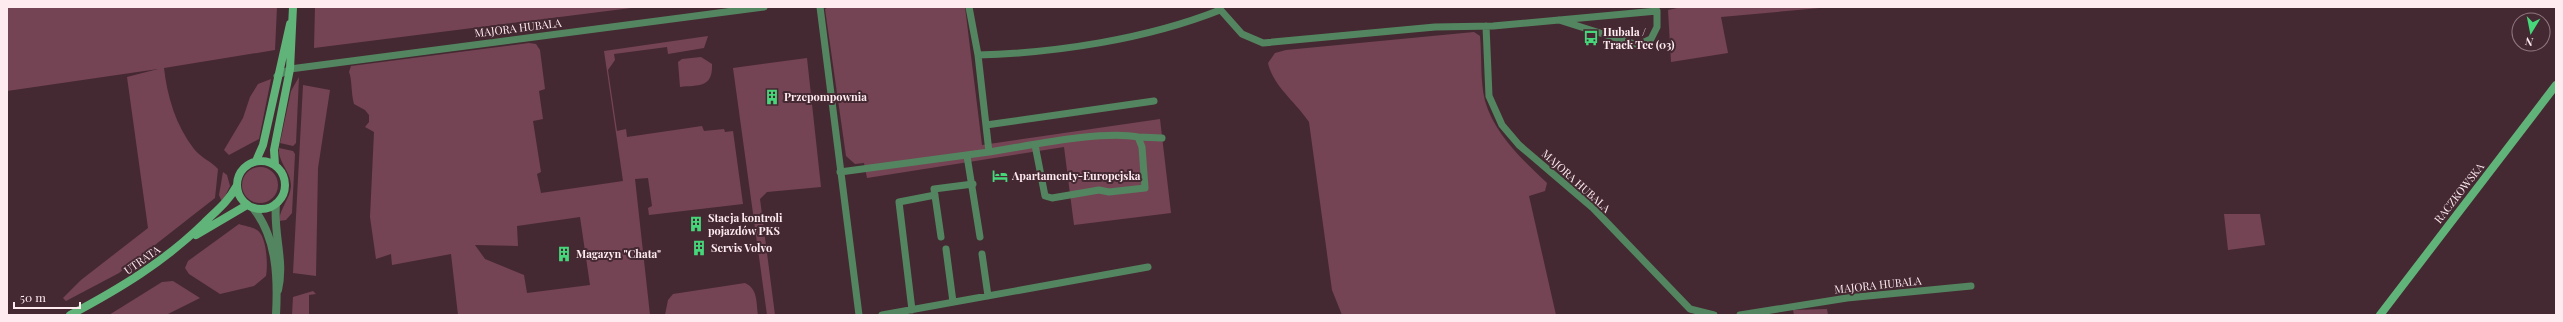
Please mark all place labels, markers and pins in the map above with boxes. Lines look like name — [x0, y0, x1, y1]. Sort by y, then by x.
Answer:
place label: Hubala / Track Tec (03) — [1603, 24, 1675, 52]
bus stop icon: Hubala / Track Tec (03) — [1582, 29, 1600, 47]
building icon: Przepompownia — [763, 88, 781, 106]
place label: Przepompownia — [784, 89, 867, 104]
hotel icon: Apartamenty-Europejska — [991, 167, 1009, 185]
place label: Apartamenty-Europejska — [1011, 168, 1141, 183]
place label: Stacja kontroli pojazdów PKS — [708, 210, 783, 238]
building icon: Stacja kontroli pojazdów PKS — [687, 215, 705, 233]
building icon: Servis Volvo — [690, 239, 708, 257]
place label: Servis Volvo — [711, 240, 772, 255]
building icon: Magazyn "Chata" — [555, 245, 573, 263]
place label: Magazyn "Chata" — [576, 246, 661, 261]

